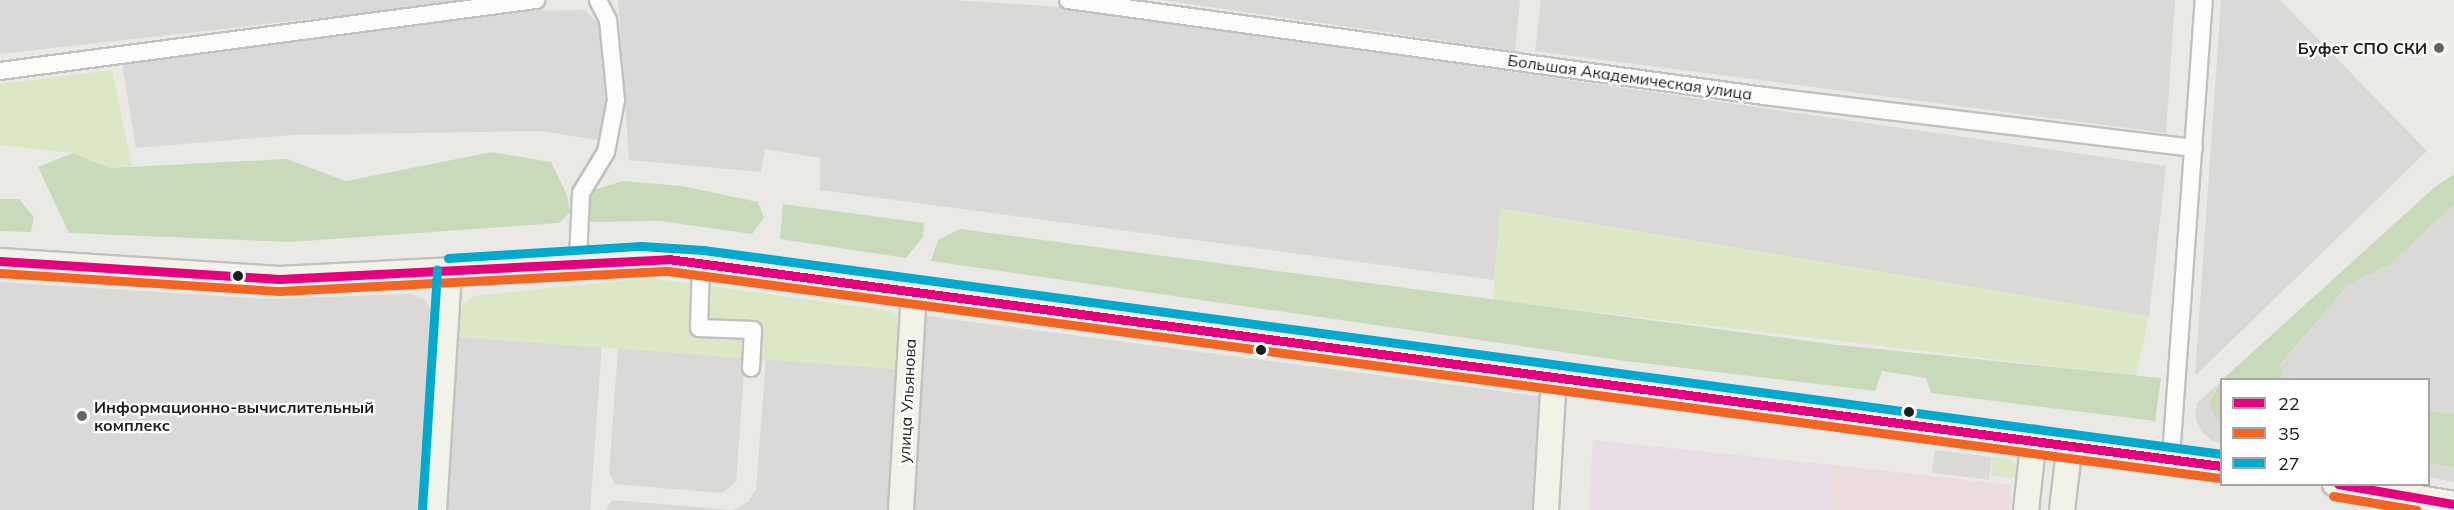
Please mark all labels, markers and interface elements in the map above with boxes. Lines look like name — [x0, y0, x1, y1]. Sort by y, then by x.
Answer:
place label: Буфет СПО СКИ — [2298, 38, 2427, 58]
marker: Буфет СПО СКИ — [2432, 41, 2446, 55]
street label: Большая Академическая улица — [1506, 50, 1754, 104]
unlabelled marker — [232, 270, 244, 282]
street label: улица Ульянова — [894, 338, 920, 464]
unlabelled marker — [1255, 344, 1267, 356]
legend — [2220, 378, 2430, 486]
text: 22 — [2278, 392, 2300, 415]
place label: Информационно-вычислительный комплекс — [94, 397, 374, 435]
unlabelled marker — [1903, 406, 1915, 418]
marker: Информационно-вычислительный комплекс — [75, 409, 89, 423]
text: 35 — [2278, 422, 2300, 445]
text: 27 — [2278, 452, 2300, 475]

